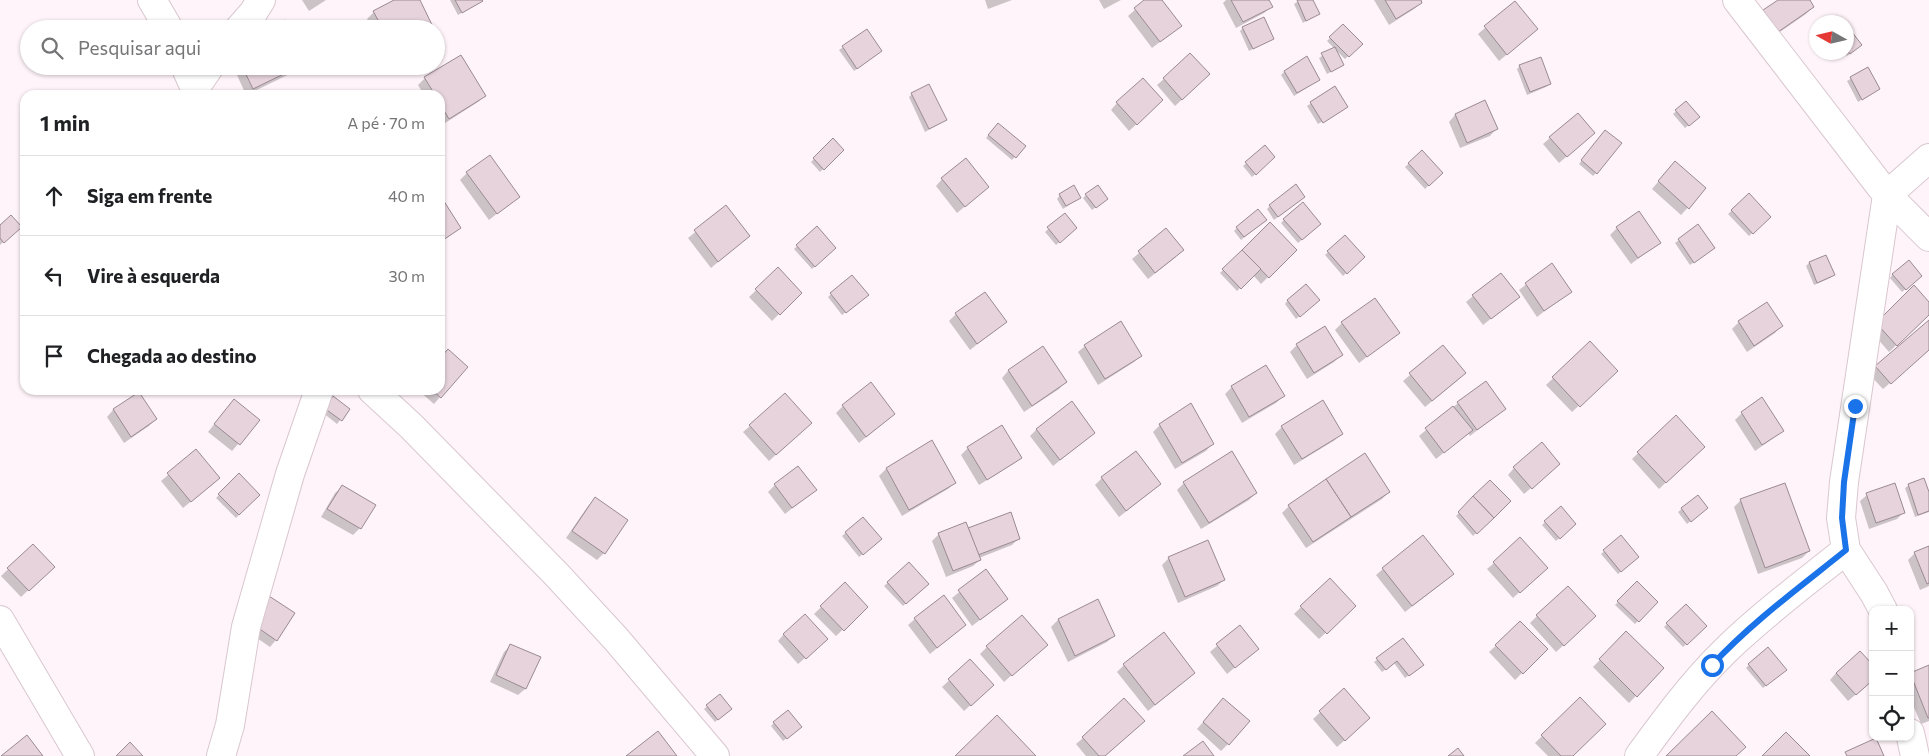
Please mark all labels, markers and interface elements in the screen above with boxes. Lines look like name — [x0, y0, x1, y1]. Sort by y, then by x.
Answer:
north arrow — [1809, 15, 1854, 60]
search box — [20, 20, 445, 75]
icon: search — [38, 34, 66, 62]
text: Pesquisar aqui — [78, 36, 201, 59]
text: 1 min — [40, 110, 90, 135]
text: A pé · 70 m — [347, 113, 425, 132]
icon: ahead — [40, 182, 68, 210]
text: Siga em frente — [87, 184, 212, 207]
text: 40 m — [388, 186, 425, 205]
icon: left — [40, 262, 68, 290]
text: Vire à esquerda — [87, 264, 220, 287]
text: 30 m — [388, 266, 425, 285]
icon: arrive — [40, 342, 68, 370]
text: Chegada ao destino — [87, 344, 257, 367]
route end — [1844, 395, 1867, 418]
map controls — [1869, 606, 1914, 741]
button: + — [1869, 606, 1914, 651]
button: − — [1869, 651, 1914, 696]
route start — [1701, 654, 1724, 677]
button: locate — [1869, 696, 1914, 741]

